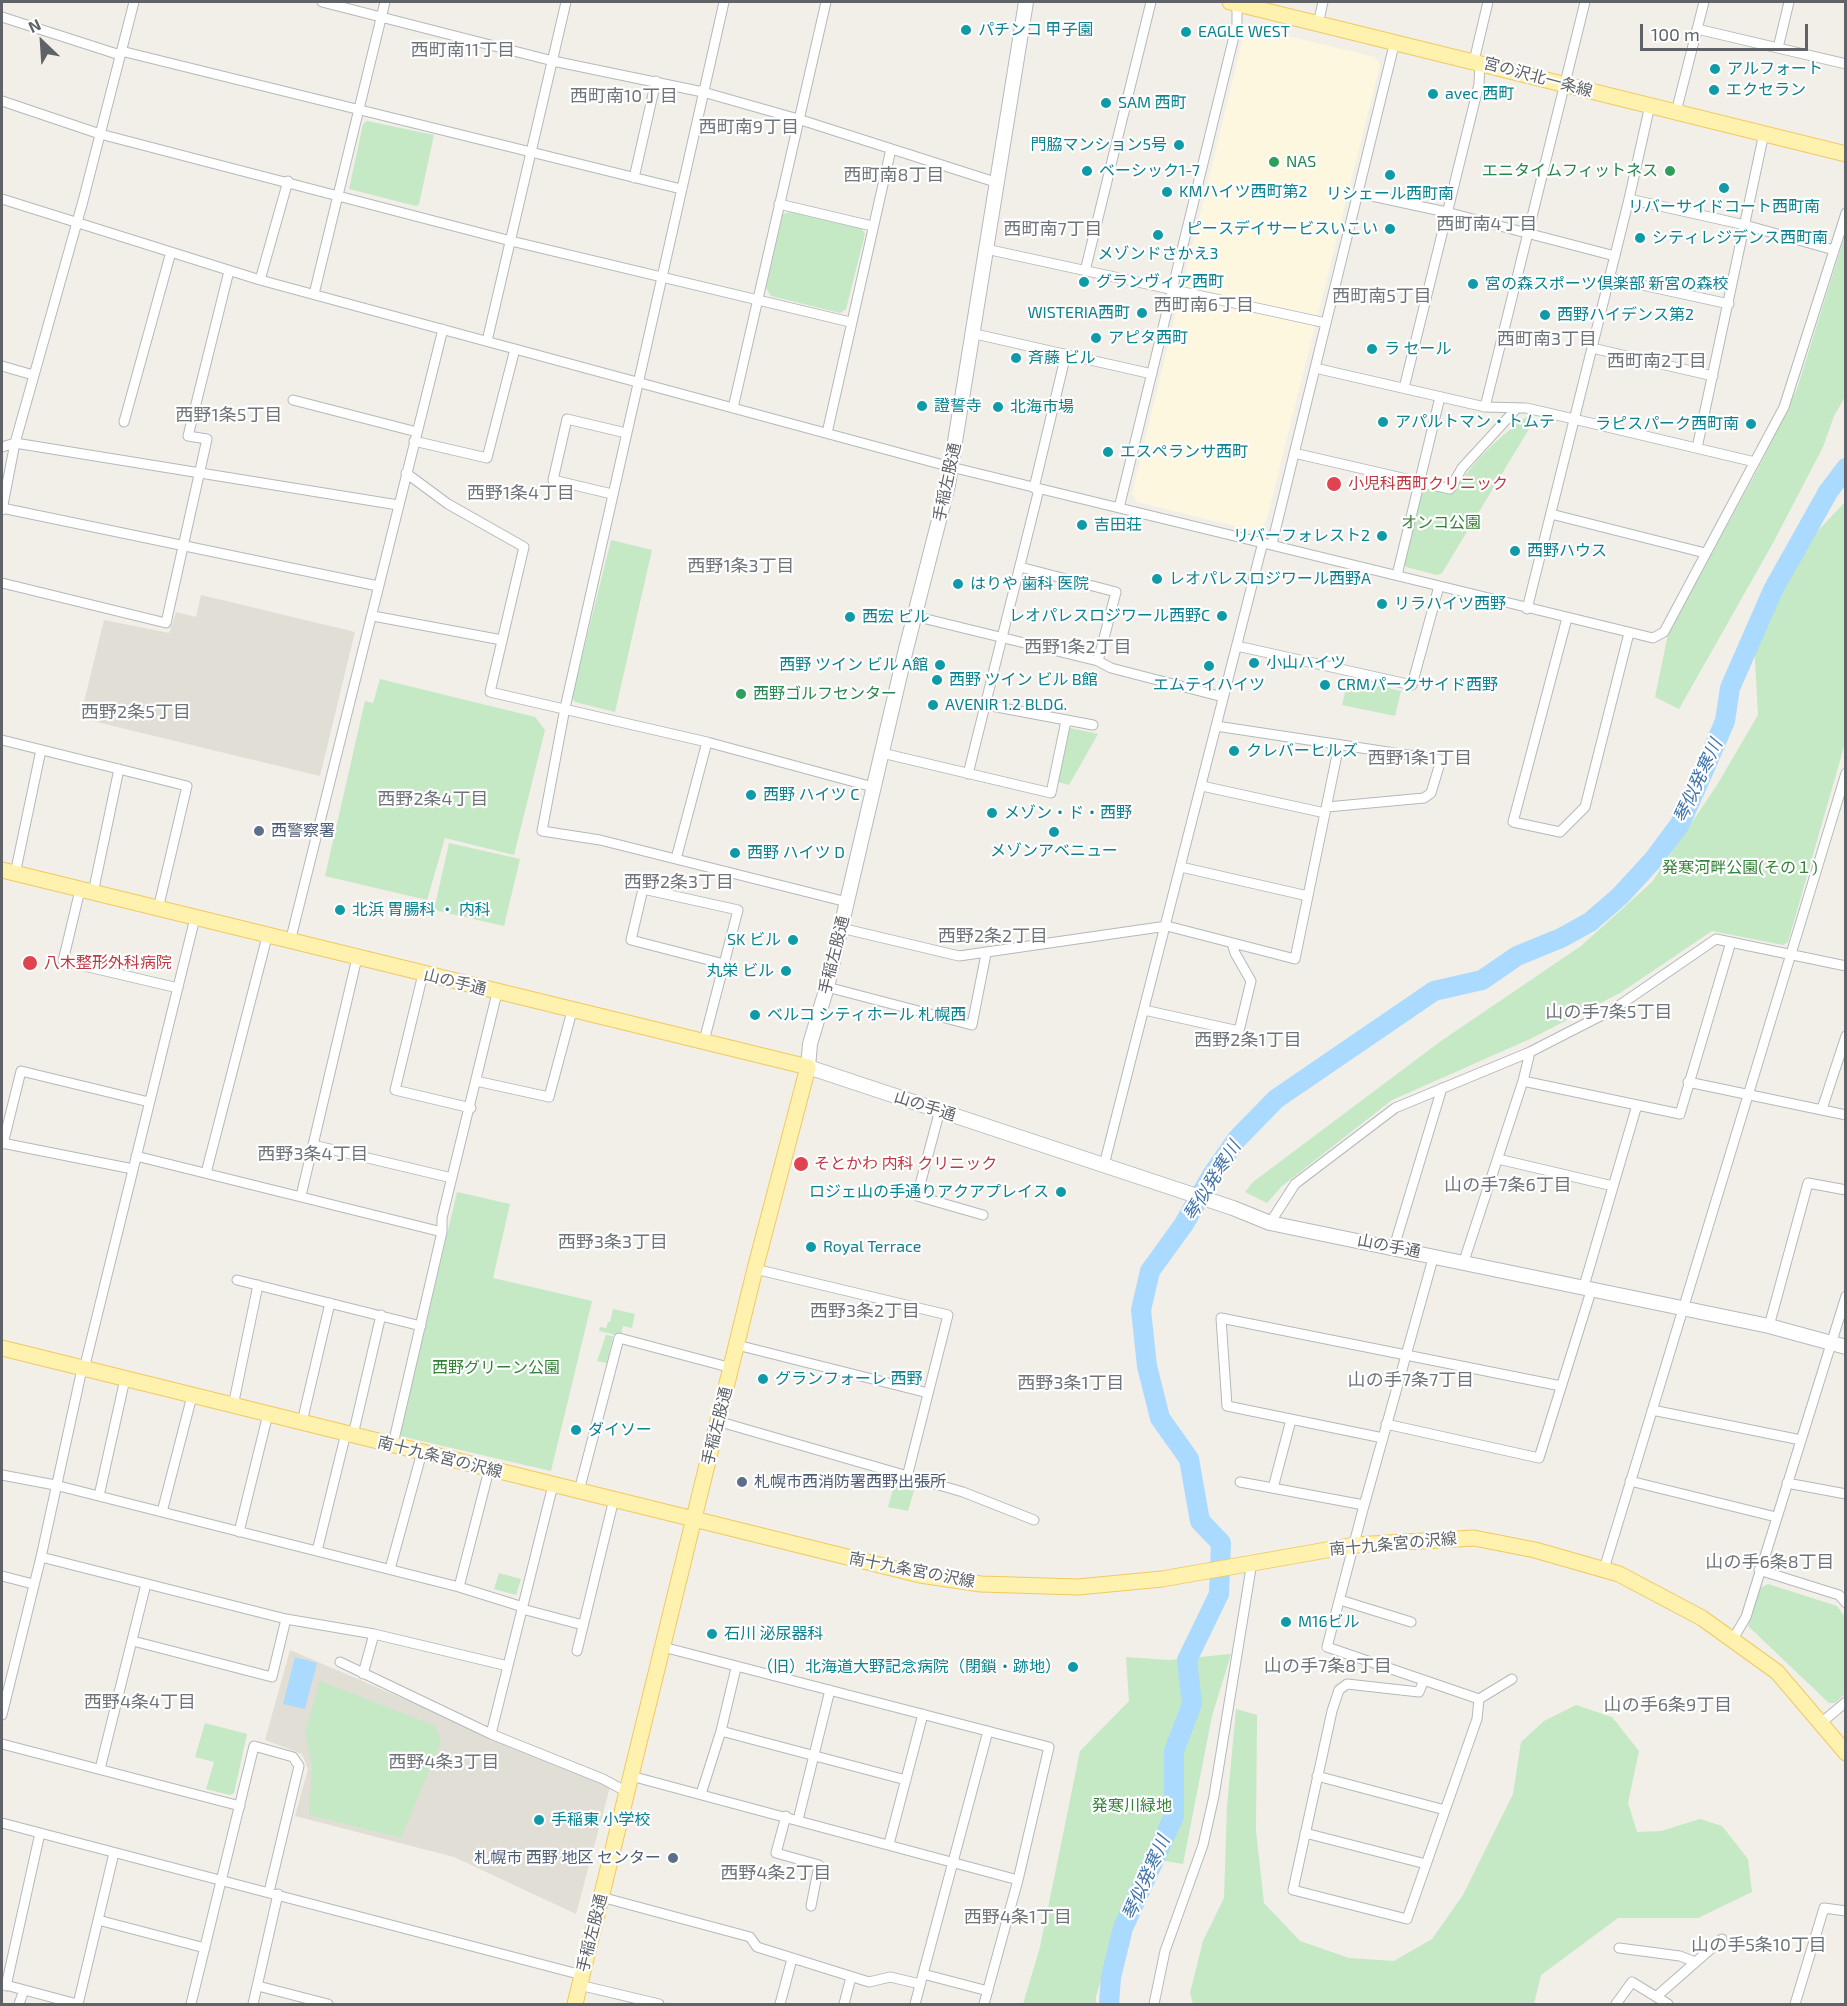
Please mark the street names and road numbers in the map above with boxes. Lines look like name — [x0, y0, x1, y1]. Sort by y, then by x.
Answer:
street label: 宮の沢北一条線 — [1481, 53, 1595, 101]
street label: 手稲左股通 — [929, 441, 965, 523]
street label: 手稲左股通 — [815, 914, 853, 996]
street label: 山の手通 — [422, 965, 488, 999]
street label: 山の手通 — [892, 1087, 958, 1125]
street label: 山の手通 — [1356, 1230, 1422, 1262]
street label: 手稲左股通 — [698, 1385, 736, 1467]
street label: 南十九条宮の沢線 — [376, 1432, 504, 1482]
street label: 南十九条宮の沢線 — [1328, 1529, 1458, 1559]
street label: 南十九条宮の沢線 — [847, 1548, 977, 1592]
street label: 手稲左股通 — [573, 1892, 611, 1974]

